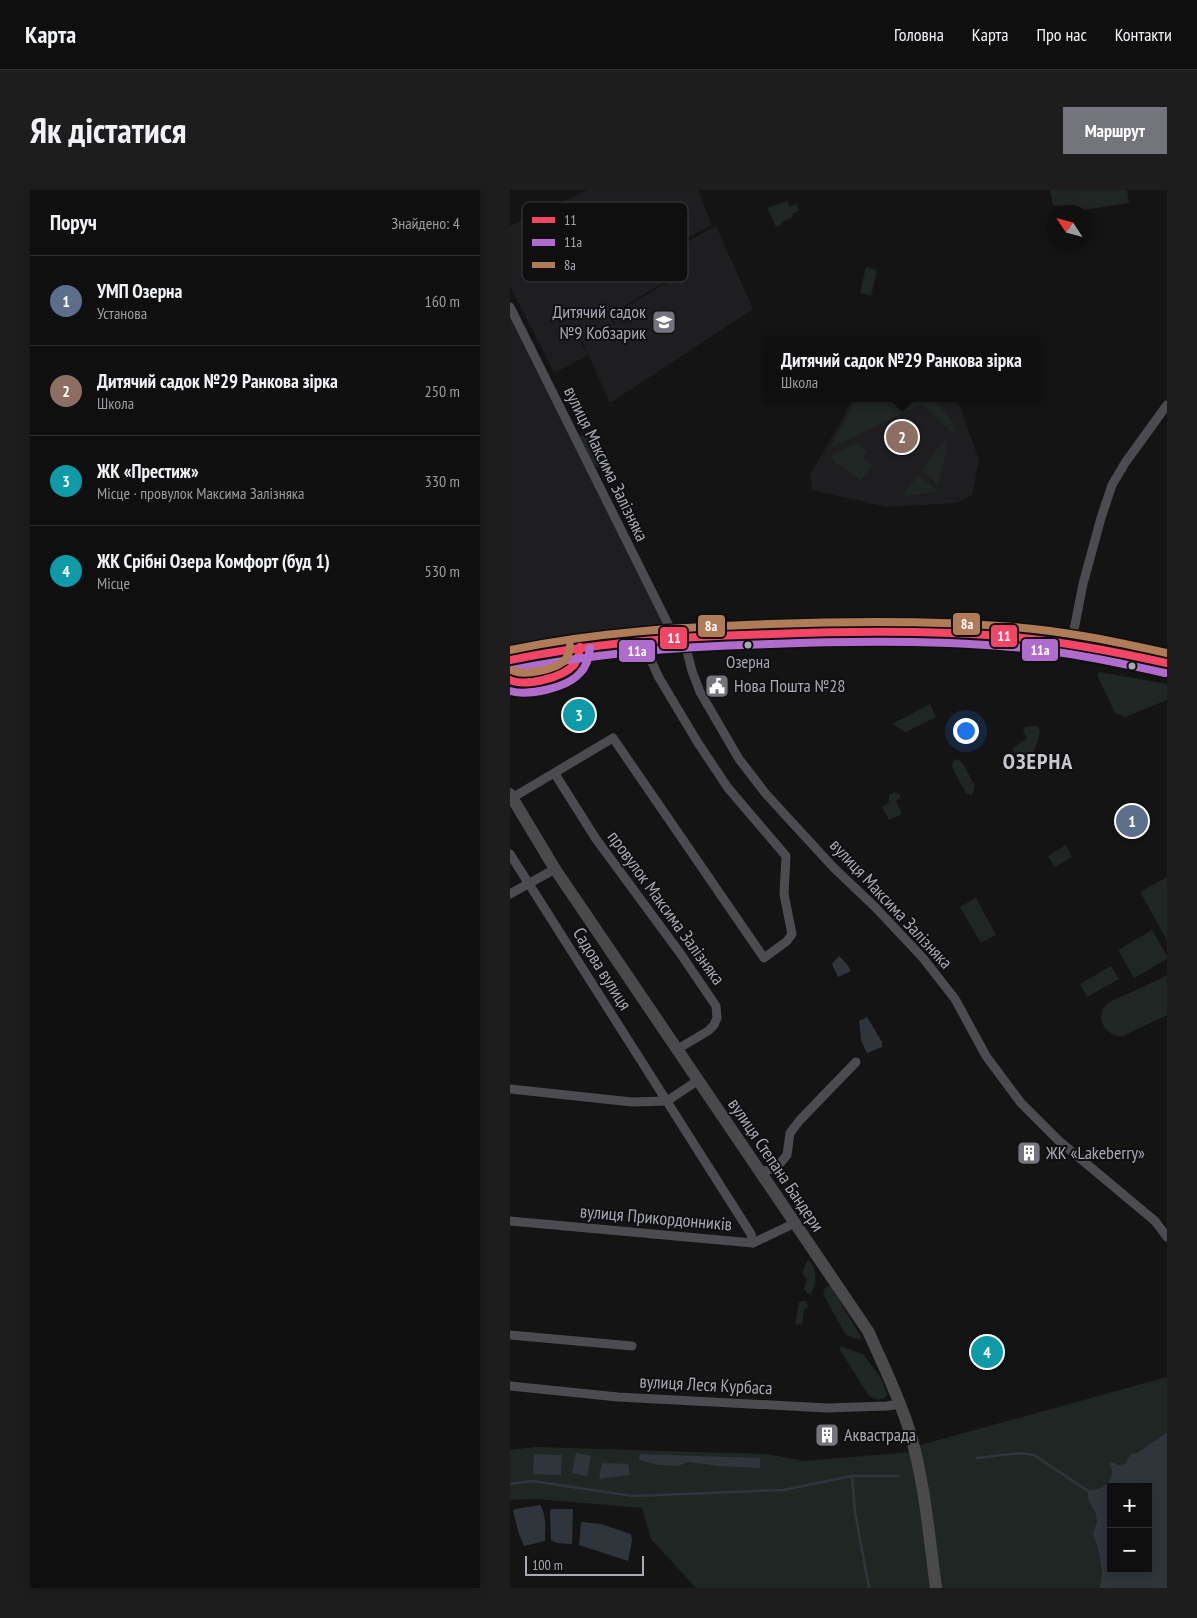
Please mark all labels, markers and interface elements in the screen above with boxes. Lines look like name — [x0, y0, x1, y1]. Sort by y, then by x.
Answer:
text: Карта — [25, 19, 76, 50]
text: Головна — [894, 23, 944, 46]
text: Карта — [972, 23, 1009, 46]
text: Про нас — [1037, 23, 1087, 46]
text: Контакти — [1115, 23, 1172, 46]
text: Як дістатися — [30, 107, 186, 153]
button: Маршрут — [1063, 107, 1167, 154]
legend — [522, 202, 688, 282]
north arrow — [1047, 205, 1092, 250]
text: Поруч — [50, 209, 97, 236]
text: 11 — [564, 211, 577, 229]
text: Знайдено: 4 — [391, 213, 460, 233]
text: 11а — [564, 233, 582, 251]
text: 8а — [564, 256, 576, 274]
text: УМП Озерна — [97, 279, 182, 303]
text: 1 — [62, 291, 70, 311]
text: 160 m — [425, 291, 460, 311]
place label: Дитячий садок №9 Кобзарик — [553, 300, 646, 344]
text: Установа — [97, 303, 147, 323]
school or university icon: Дитячий садок №9 Кобзарик — [651, 309, 677, 335]
popup — [764, 337, 1039, 402]
text: Дитячий садок №29 Ранкова зірка — [781, 348, 1022, 372]
text: Дитячий садок №29 Ранкова зірка — [97, 369, 338, 393]
text: Школа — [781, 372, 818, 392]
text: 2 — [62, 381, 70, 401]
text: 250 m — [425, 381, 460, 401]
street label: вулиця Максима Залізняка — [559, 383, 654, 545]
text: Школа — [97, 393, 134, 413]
pin: 2 — [886, 418, 918, 456]
text: ЖК «Престиж» — [97, 459, 199, 483]
text: 3 — [62, 471, 70, 491]
text: 330 m — [425, 471, 460, 491]
text: Місце · провулок Максима Залізняка — [97, 483, 304, 503]
text: ЖК Срібні Озера Комфорт (буд 1) — [97, 549, 330, 573]
text: 4 — [62, 561, 70, 581]
text: 530 m — [425, 561, 460, 581]
text: Місце — [97, 573, 130, 593]
line badge: 8а — [952, 612, 981, 636]
line badge: 8а — [697, 614, 726, 638]
text: 8а — [961, 615, 973, 633]
text: 8а — [705, 617, 717, 635]
line badge: 11 — [990, 624, 1018, 648]
line badge: 11 — [659, 626, 688, 650]
text: 11 — [997, 627, 1011, 645]
text: 11 — [667, 629, 681, 647]
line badge: 11а — [1021, 638, 1059, 662]
line badge: 11а — [618, 639, 656, 663]
marker: Озерна — [743, 640, 753, 650]
text: 11а — [1030, 641, 1050, 659]
text: 11а — [627, 642, 647, 660]
place label: Озерна — [726, 651, 770, 673]
unlabelled marker — [1127, 661, 1137, 671]
public building icon: Нова Пошта №28 — [704, 673, 730, 699]
place label: Нова Пошта №28 — [734, 674, 845, 697]
pin: 3 — [563, 696, 595, 734]
your location — [953, 718, 979, 744]
district label: ОЗЕРНА — [1003, 747, 1073, 775]
pin: 1 — [1116, 802, 1148, 840]
street label: провулок Максима Залізняка — [603, 826, 730, 989]
street label: вулиця Максима Залізняка — [825, 834, 958, 973]
street label: Садова вулиця — [568, 923, 637, 1014]
street label: вулиця Степана Бандери — [723, 1094, 830, 1236]
building icon: ЖК «Lakeberry» — [1016, 1140, 1042, 1166]
place label: ЖК «Lakeberry» — [1045, 1141, 1145, 1164]
street label: вулиця Прикордонників — [579, 1199, 733, 1236]
pin: 4 — [971, 1333, 1003, 1371]
street label: вулиця Леся Курбаса — [639, 1370, 773, 1399]
building icon: Аквастрада — [814, 1422, 840, 1448]
place label: Аквастрада — [844, 1423, 916, 1446]
map controls — [1107, 1483, 1152, 1573]
button: + — [1107, 1483, 1152, 1528]
button: − — [1107, 1528, 1152, 1573]
scale bar — [525, 1553, 644, 1576]
text: 100 m — [532, 1556, 563, 1574]

